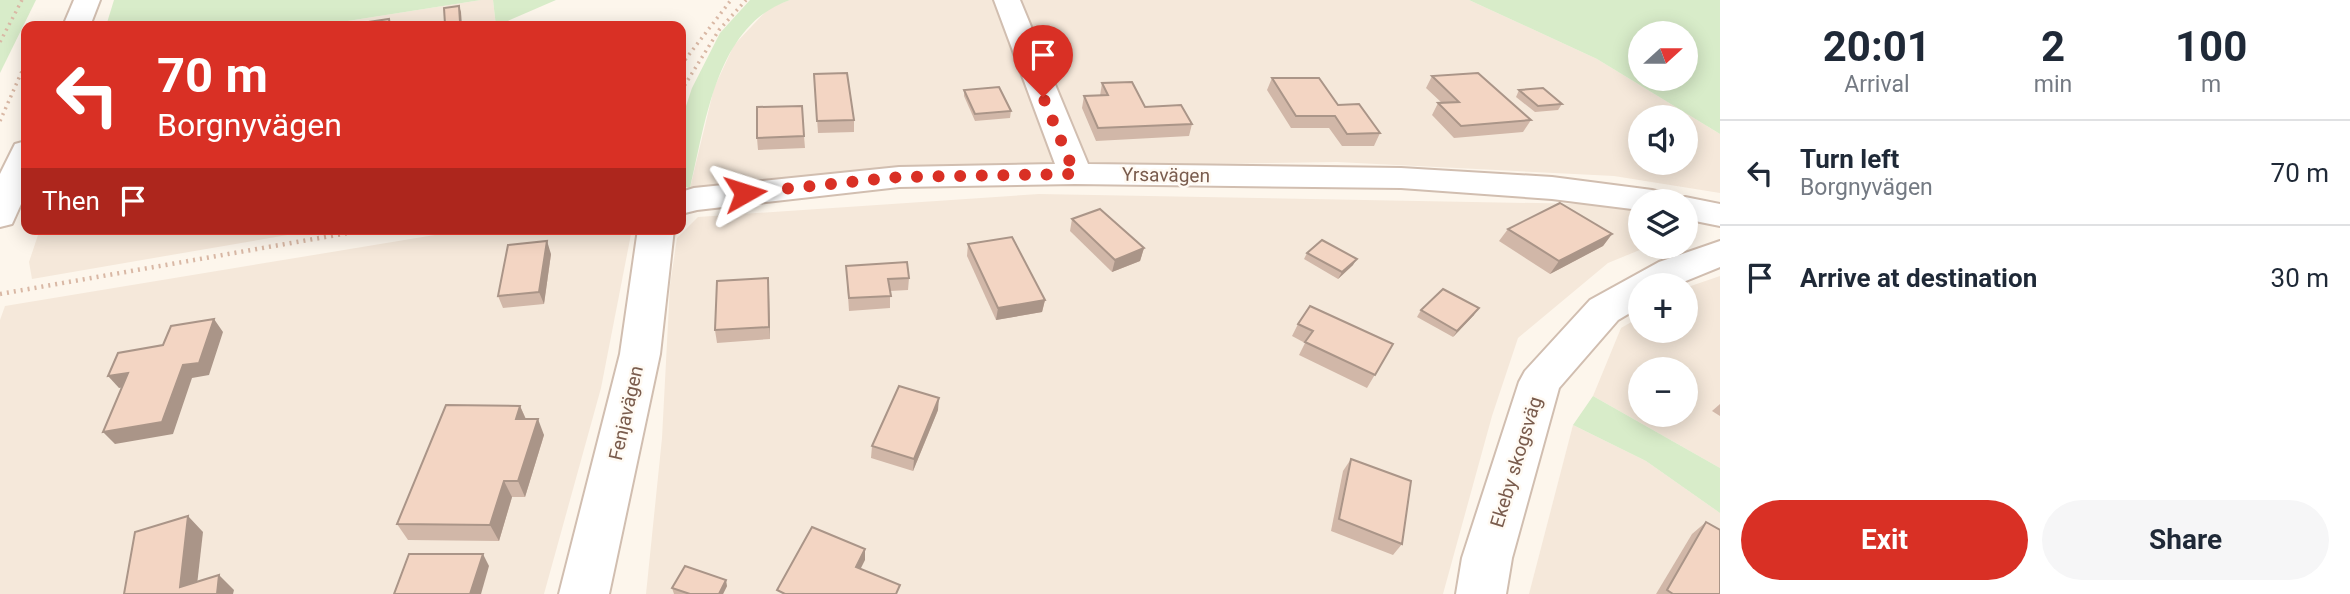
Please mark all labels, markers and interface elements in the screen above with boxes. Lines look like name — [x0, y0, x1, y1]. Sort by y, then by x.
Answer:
north arrow — [1628, 21, 1698, 91]
map controls — [1628, 21, 1698, 427]
text: 20:01 — [1823, 22, 1931, 71]
text: 2 — [2041, 22, 2065, 71]
text: 100 — [2175, 22, 2247, 71]
pin — [1013, 25, 1073, 97]
icon: arrive — [1024, 36, 1062, 74]
text: 70 m — [157, 47, 268, 104]
icon: left — [42, 49, 133, 140]
text: Arrival — [1844, 71, 1910, 98]
text: min — [2034, 71, 2072, 98]
text: m — [2201, 71, 2221, 98]
button: sound — [1628, 105, 1698, 175]
text: Borgnyvägen — [157, 106, 342, 144]
text: Turn left — [1800, 144, 1899, 174]
icon: left — [1741, 154, 1779, 192]
position arrow — [708, 156, 782, 230]
text: 70 m — [2271, 158, 2329, 188]
street label: Yrsavägen — [1122, 163, 1210, 187]
text: Borgnyvägen — [1800, 174, 1933, 201]
icon: arrive — [114, 182, 152, 220]
text: Then — [42, 186, 100, 216]
button: layers — [1628, 189, 1698, 259]
icon: arrive — [1741, 259, 1779, 297]
text: Arrive at destination — [1800, 263, 2037, 293]
text: 30 m — [2271, 263, 2329, 293]
button: + — [1628, 273, 1698, 343]
button: − — [1628, 357, 1698, 427]
street label: Fenjavägen — [604, 364, 648, 462]
street label: Ekeby skogsväg — [1485, 394, 1547, 530]
button: Exit — [1741, 500, 2028, 580]
button: Share — [2042, 500, 2329, 580]

